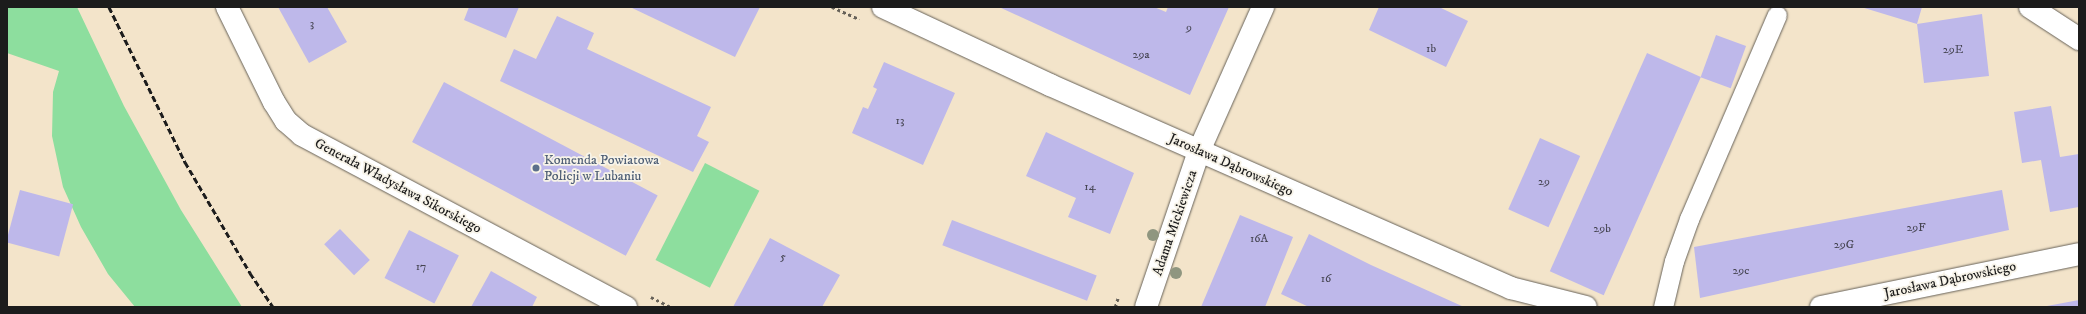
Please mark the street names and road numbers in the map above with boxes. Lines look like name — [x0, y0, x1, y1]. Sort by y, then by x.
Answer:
street label: Jarosława Dąbrowskiego — [1166, 130, 1296, 200]
street label: Generała Władysława Sikorskiego — [312, 135, 484, 237]
street label: Adama Mickiewicza — [1149, 168, 1201, 278]
street label: Jarosława Dąbrowskiego — [1883, 258, 2017, 302]

